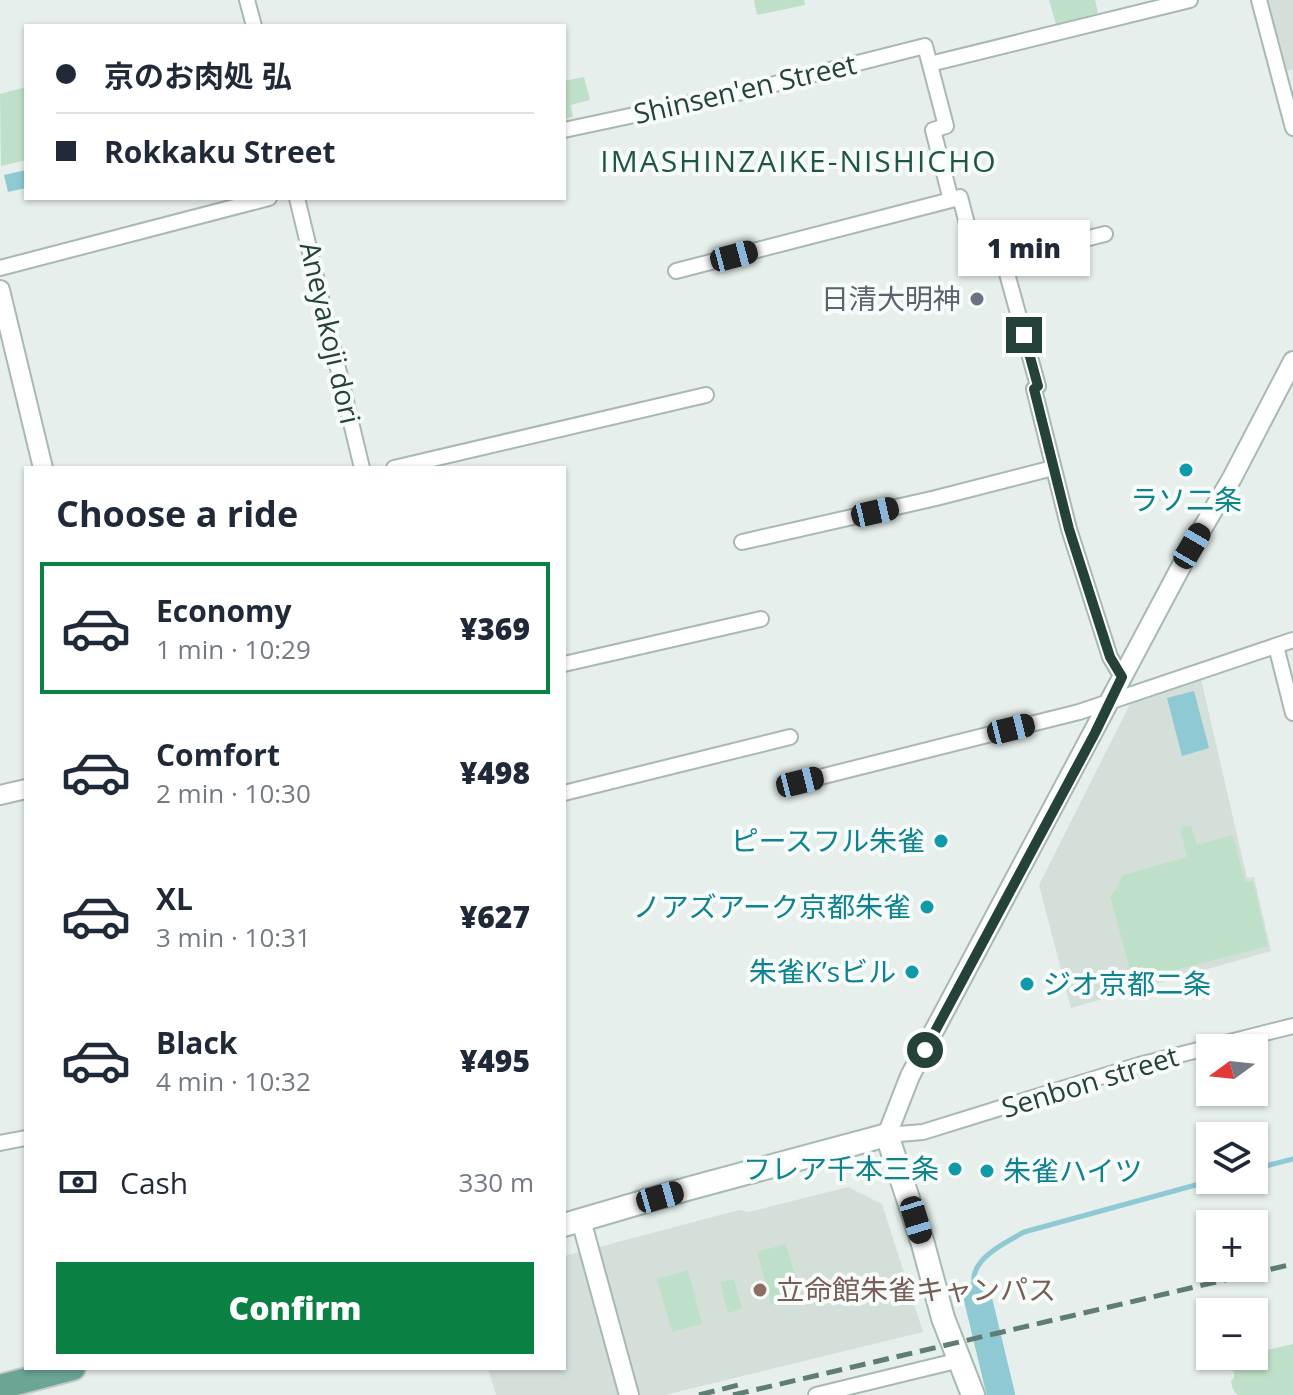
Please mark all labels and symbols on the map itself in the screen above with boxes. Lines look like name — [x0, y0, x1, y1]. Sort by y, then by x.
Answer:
street label: Shinsen'en Street — [630, 44, 860, 132]
district label: IMASHINZAIKE-NISHICHO — [600, 140, 998, 181]
callout: 1 min — [958, 219, 1090, 275]
street label: Aneyakoji dori — [292, 238, 370, 427]
car — [708, 238, 760, 274]
place label: 日清大明神 — [821, 279, 961, 317]
marker: 日清大明神 — [968, 290, 986, 308]
route end — [1006, 317, 1042, 353]
marker: ラソ二条 — [1177, 461, 1195, 479]
place label: ラソ二条 — [1130, 480, 1242, 518]
car — [849, 495, 901, 529]
car — [1170, 519, 1214, 573]
car — [985, 712, 1037, 746]
car — [774, 765, 826, 799]
place label: ピースフル朱雀 — [730, 821, 925, 859]
marker: ピースフル朱雀 — [932, 832, 950, 850]
place label: ノアズアーク京都朱雀 — [633, 887, 911, 925]
marker: ノアズアーク京都朱雀 — [918, 898, 936, 916]
place label: 朱雀K’sビル — [749, 952, 896, 990]
marker: 朱雀K’sビル — [903, 963, 921, 981]
place label: ジオ京都二条 — [1043, 964, 1211, 1002]
marker: ジオ京都二条 — [1018, 975, 1036, 993]
route start — [907, 1032, 943, 1068]
north arrow — [1196, 1034, 1268, 1106]
street label: Senbon street — [997, 1036, 1183, 1126]
place label: フレア千本三条 — [743, 1149, 939, 1187]
place label: 朱雀ハイツ — [1003, 1151, 1142, 1189]
marker: フレア千本三条 — [946, 1160, 964, 1178]
marker: 朱雀ハイツ — [978, 1162, 996, 1180]
car — [634, 1179, 686, 1215]
car — [898, 1194, 934, 1246]
place label: 立命館朱雀キャンパス — [776, 1270, 1056, 1308]
marker: 立命館朱雀キャンパス — [751, 1281, 769, 1299]

